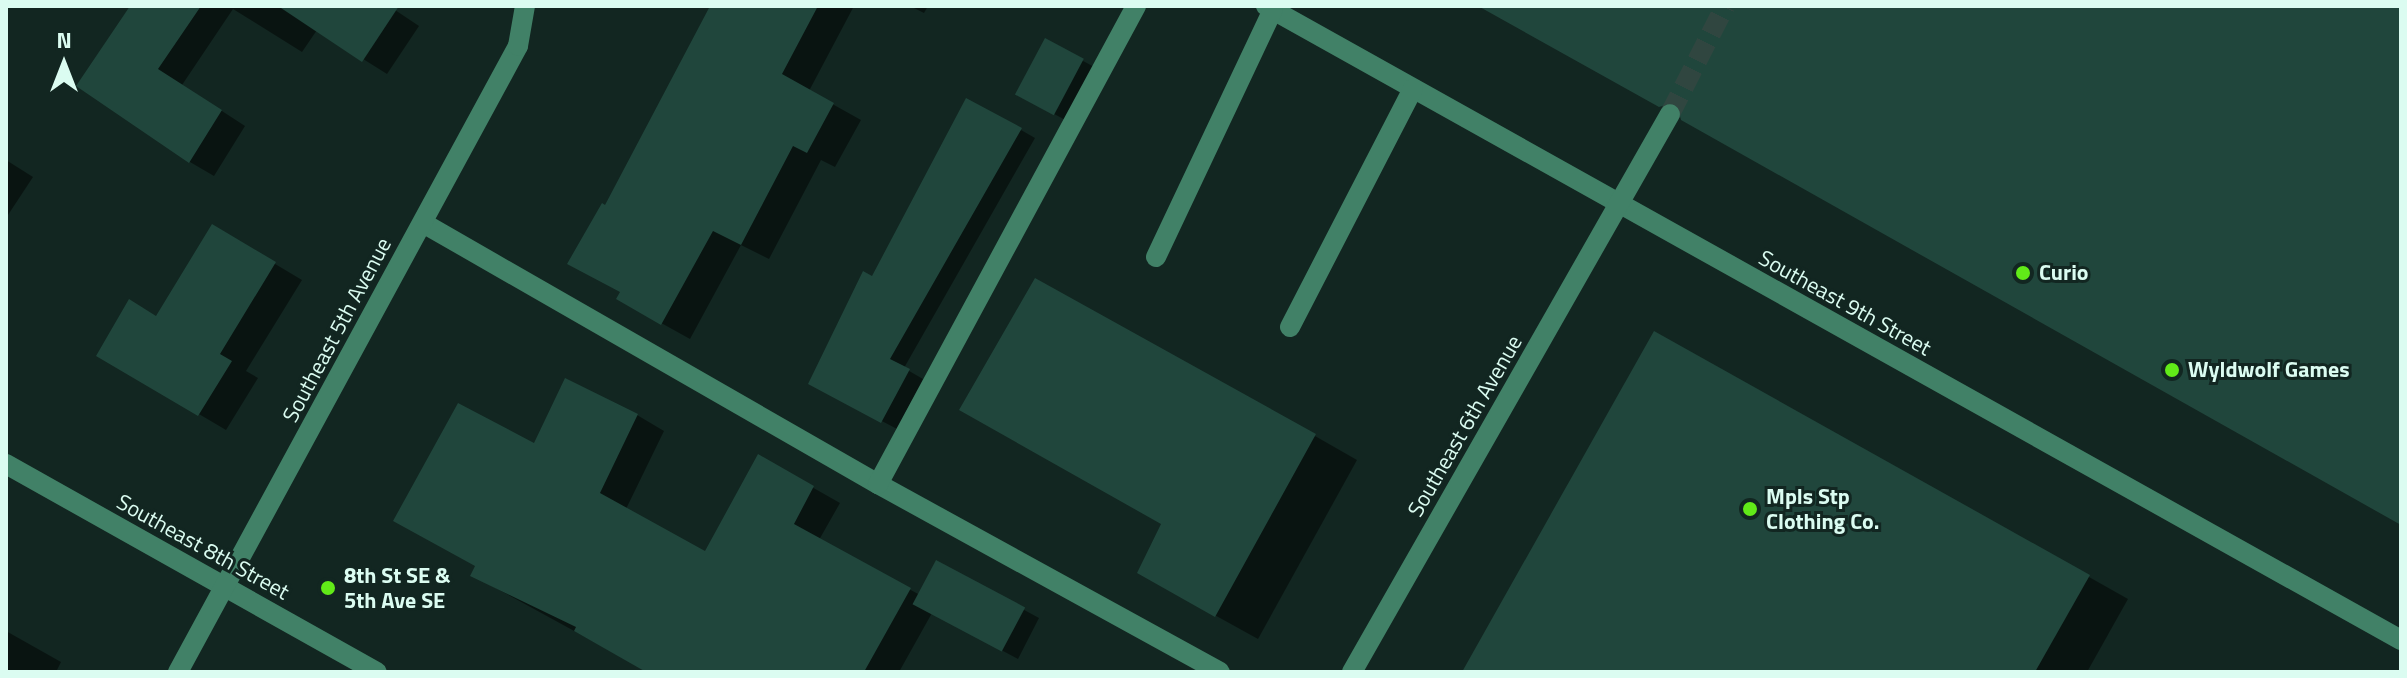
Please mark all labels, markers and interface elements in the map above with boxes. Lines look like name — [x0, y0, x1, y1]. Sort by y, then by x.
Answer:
text: N — [56, 23, 72, 57]
north arrow — [24, 24, 104, 104]
street label: Southeast 5th Avenue — [277, 233, 397, 427]
street label: Southeast 9th Street — [1754, 245, 1936, 361]
place label: Curio — [2039, 260, 2089, 286]
marker: Curio — [2014, 264, 2032, 282]
street label: Southeast 6th Avenue — [1402, 331, 1528, 521]
place label: Wyldwolf Games — [2188, 357, 2350, 383]
marker: Wyldwolf Games — [2163, 361, 2181, 379]
place label: Mpls Stp Clothing Co. — [1766, 483, 1879, 534]
street label: Southeast 8th Street — [112, 489, 294, 605]
marker: Mpls Stp Clothing Co. — [1741, 500, 1759, 518]
place label: 8th St SE & 5th Ave SE — [344, 562, 450, 614]
marker: 8th St SE & 5th Ave SE — [319, 579, 337, 597]

